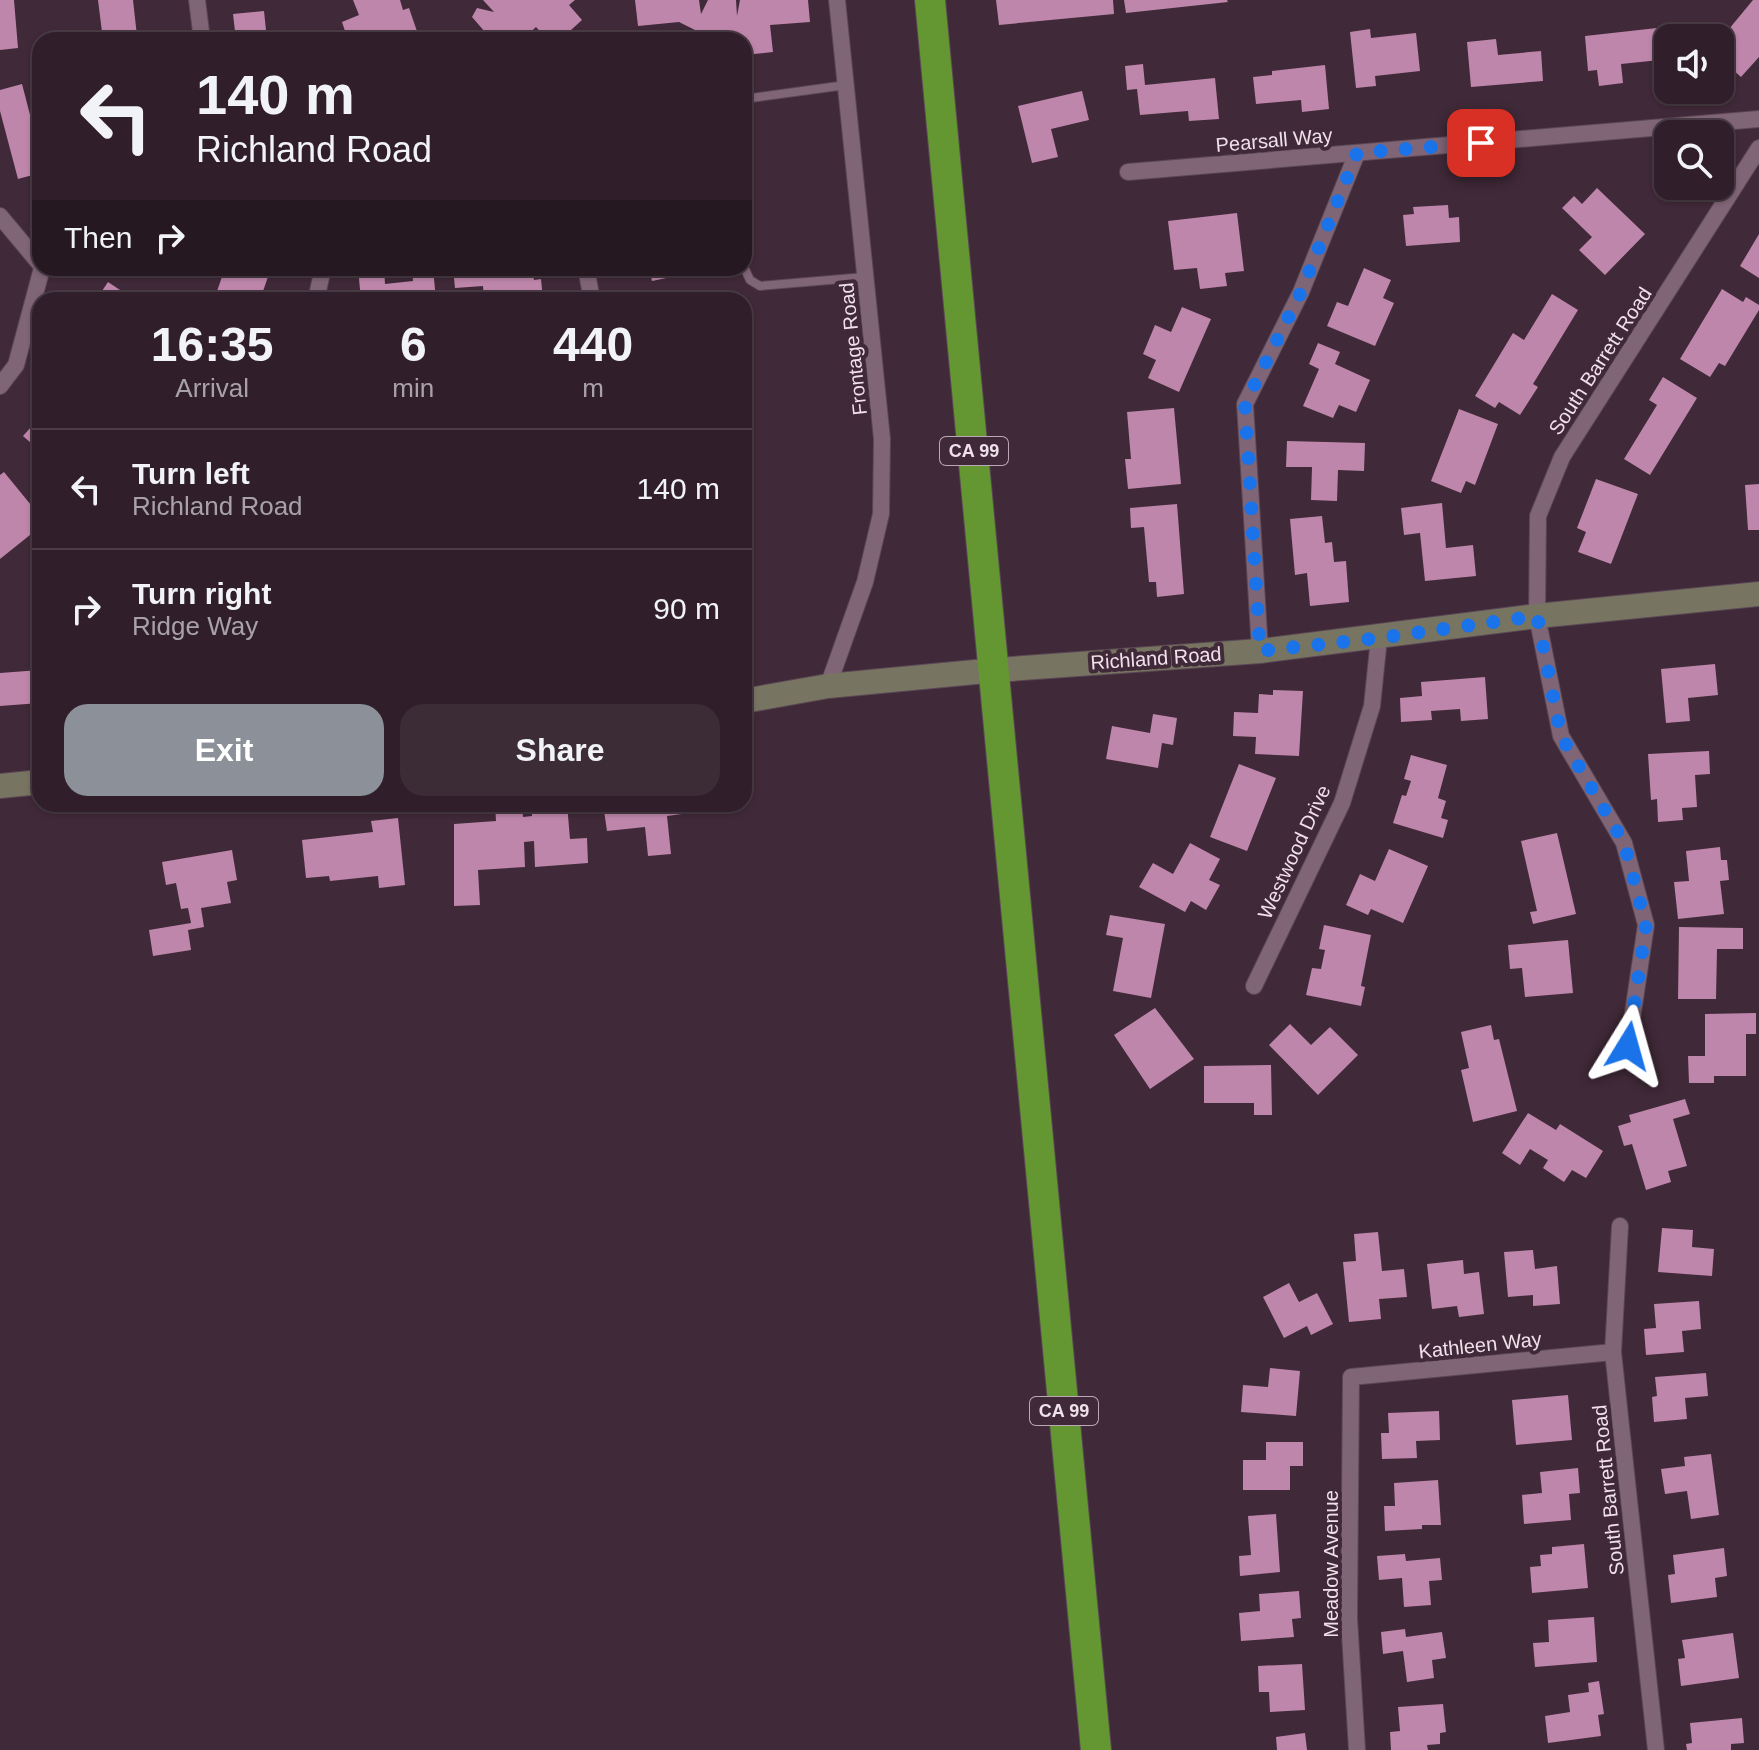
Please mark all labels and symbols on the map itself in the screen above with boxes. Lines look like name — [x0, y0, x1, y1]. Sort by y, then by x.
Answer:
pin — [1447, 109, 1515, 177]
street label: Pearsall Way — [1215, 124, 1333, 156]
street label: Frontage Road — [835, 282, 871, 416]
street label: South Barrett Road — [1544, 283, 1656, 439]
road number: CA 99 — [940, 437, 1008, 465]
street label: Richland Road — [1090, 642, 1222, 674]
street label: Westwood Drive — [1253, 782, 1335, 922]
position arrow — [1586, 1004, 1670, 1088]
street label: Kathleen Way — [1417, 1328, 1543, 1362]
road number: CA 99 — [1030, 1397, 1098, 1425]
street label: South Barrett Road — [1588, 1404, 1628, 1576]
street label: Meadow Avenue — [1320, 1490, 1342, 1638]

